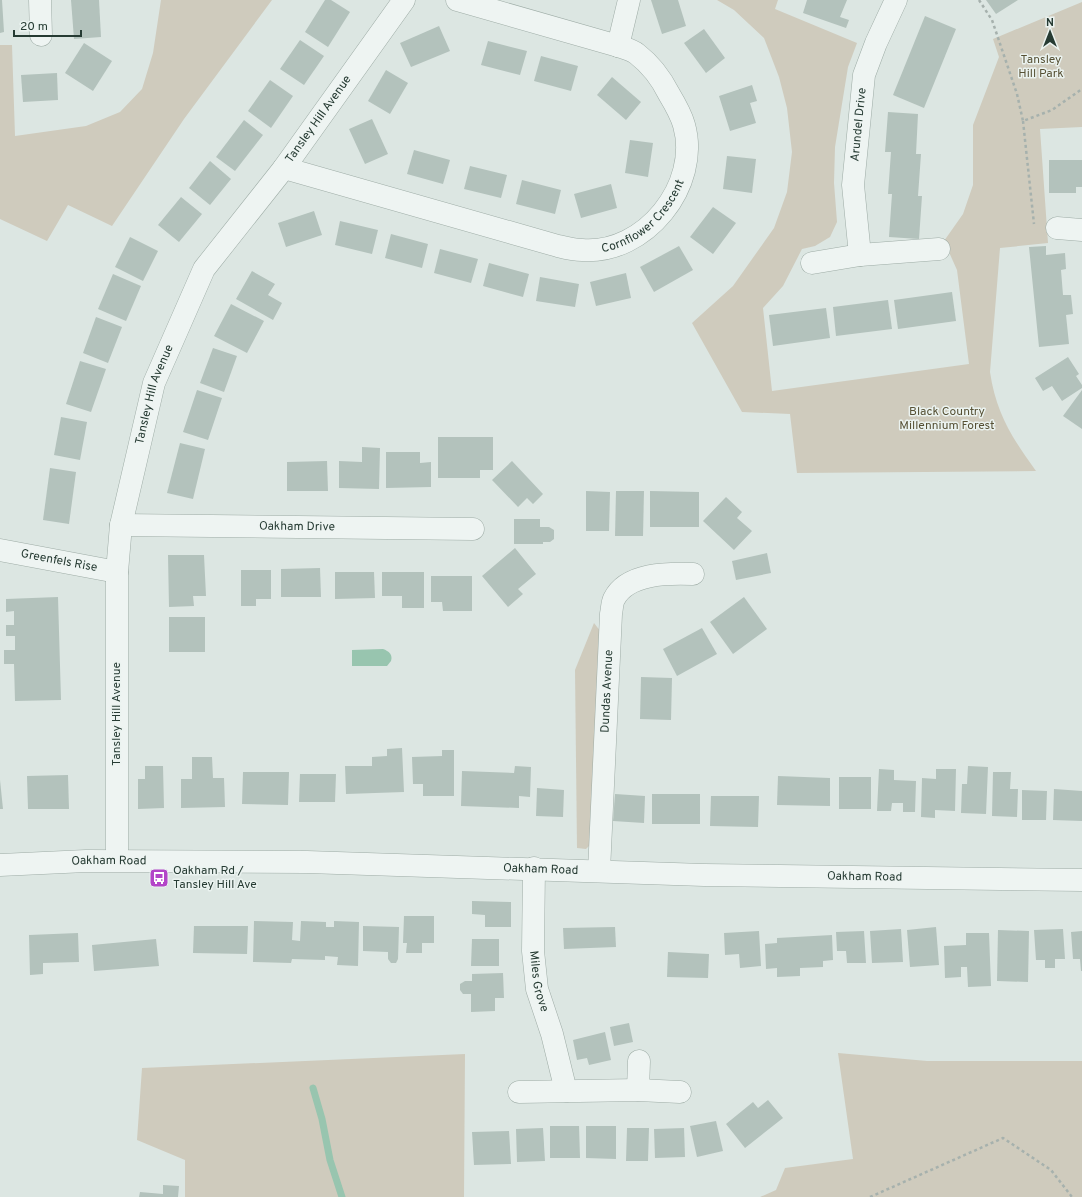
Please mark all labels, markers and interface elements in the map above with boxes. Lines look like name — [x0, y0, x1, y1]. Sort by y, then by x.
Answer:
scale bar — [14, 12, 81, 38]
north arrow — [1030, 12, 1070, 52]
text: N — [1046, 16, 1054, 30]
text: 20 m — [20, 19, 48, 35]
park label: Tansley Hill Park — [1018, 52, 1064, 82]
street label: Tansley Hill Avenue — [282, 72, 355, 166]
street label: Arundel Drive — [847, 87, 871, 162]
street label: Cornflower Crescent — [600, 177, 689, 257]
street label: Tansley Hill Avenue — [132, 342, 178, 446]
park label: Black Country Millennium Forest — [899, 404, 995, 434]
street label: Oakham Drive — [259, 519, 335, 535]
street label: Greenfels Rise — [19, 546, 99, 576]
street label: Dundas Avenue — [597, 649, 617, 733]
street label: Tansley Hill Avenue — [109, 662, 125, 766]
street label: Oakham Road — [71, 853, 147, 870]
street label: Oakham Road — [503, 860, 579, 879]
place label: Oakham Rd / Tansley Hill Ave — [173, 863, 257, 893]
bus stop icon: Oakham Rd / Tansley Hill Ave — [148, 867, 170, 889]
street label: Oakham Road — [827, 869, 902, 886]
street label: Miles Grove — [525, 950, 552, 1014]

